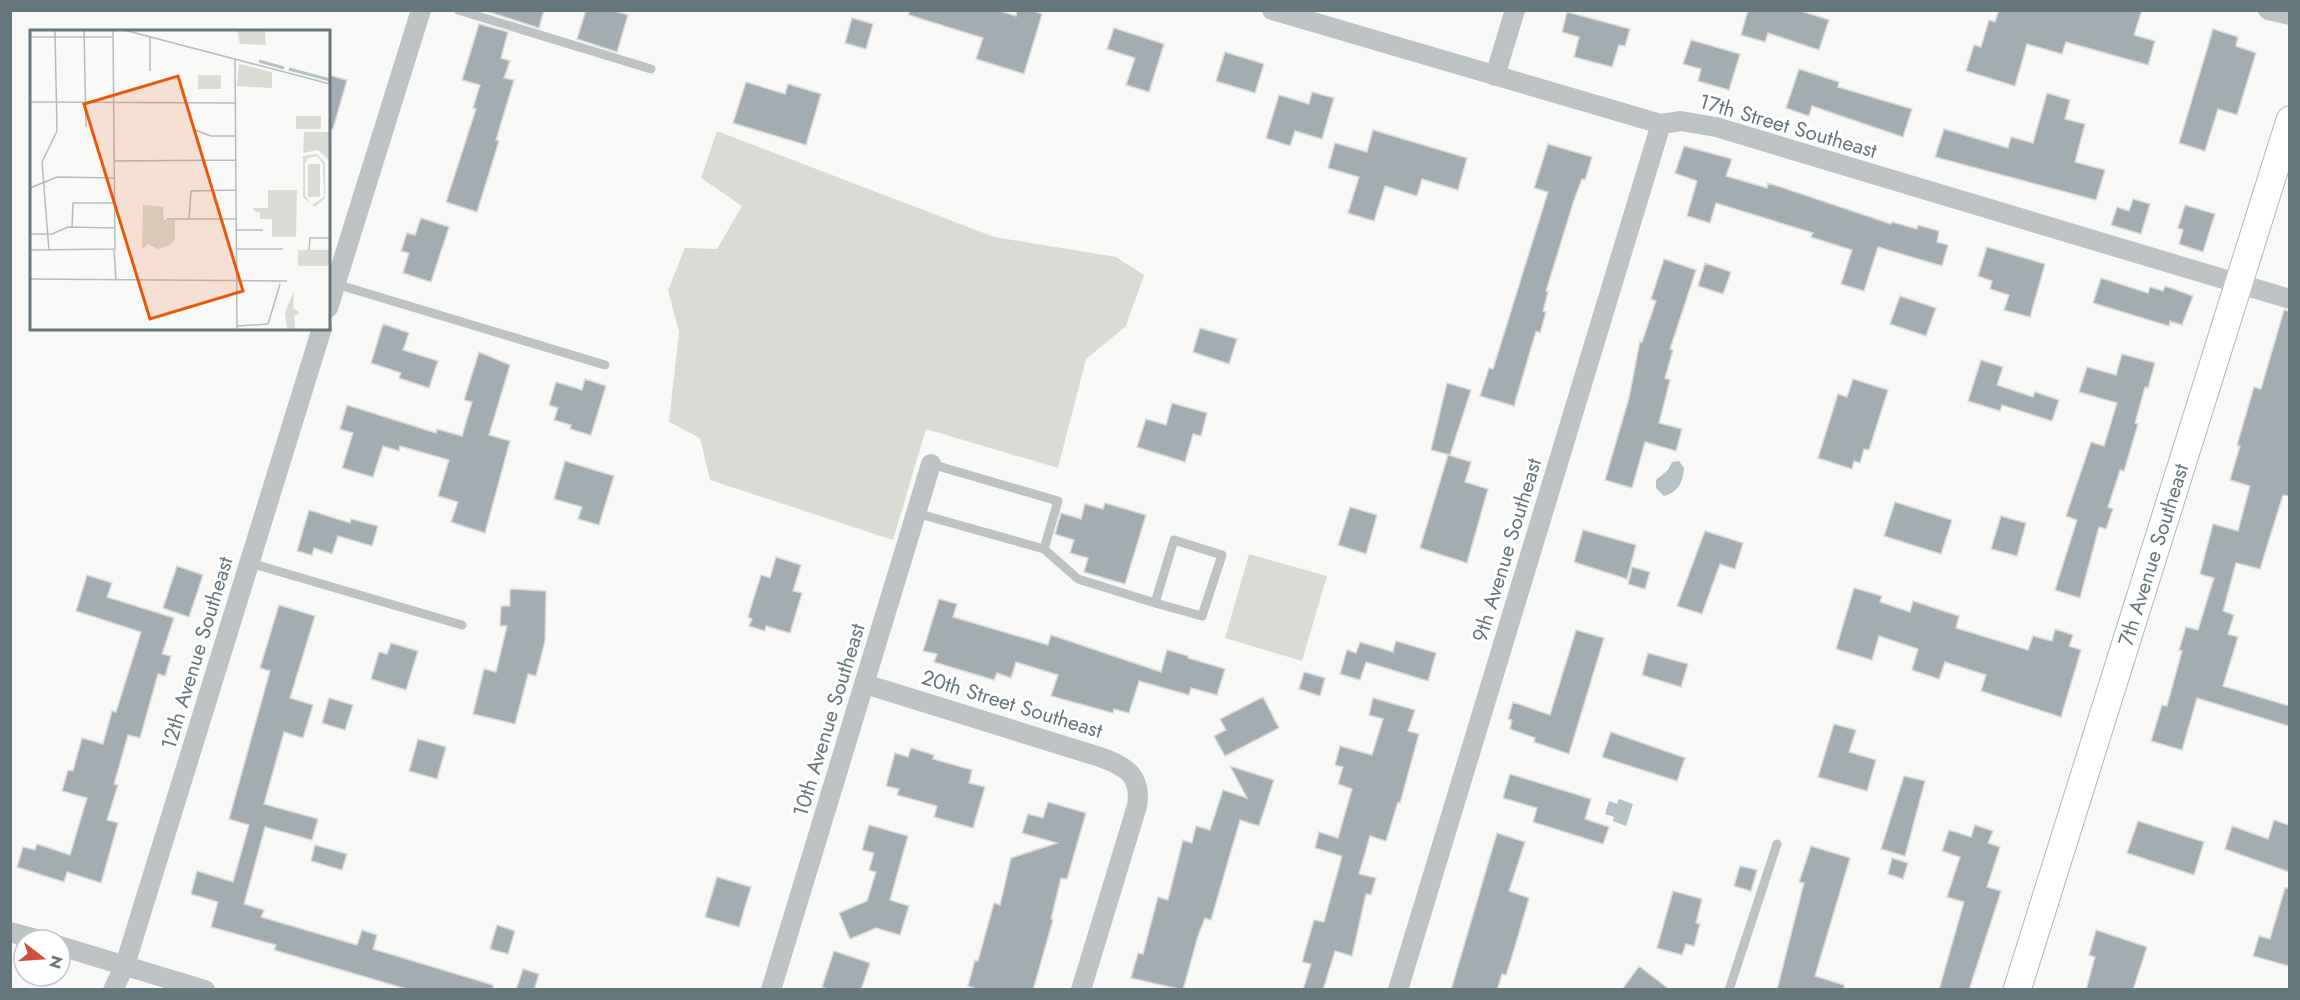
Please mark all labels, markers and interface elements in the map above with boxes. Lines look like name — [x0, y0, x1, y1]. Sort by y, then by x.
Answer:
inset map — [30, 30, 330, 330]
street label: 17th Street Southeast — [1696, 86, 1880, 166]
street label: 9th Avenue Southeast — [1465, 454, 1549, 646]
street label: 7th Avenue Southeast — [2111, 460, 2196, 650]
street label: 12th Avenue Southeast — [153, 553, 241, 753]
street label: 10th Avenue Southeast — [785, 620, 873, 820]
street label: 20th Street Southeast — [918, 662, 1106, 746]
north arrow — [12, 928, 72, 988]
text: N — [43, 953, 69, 972]

